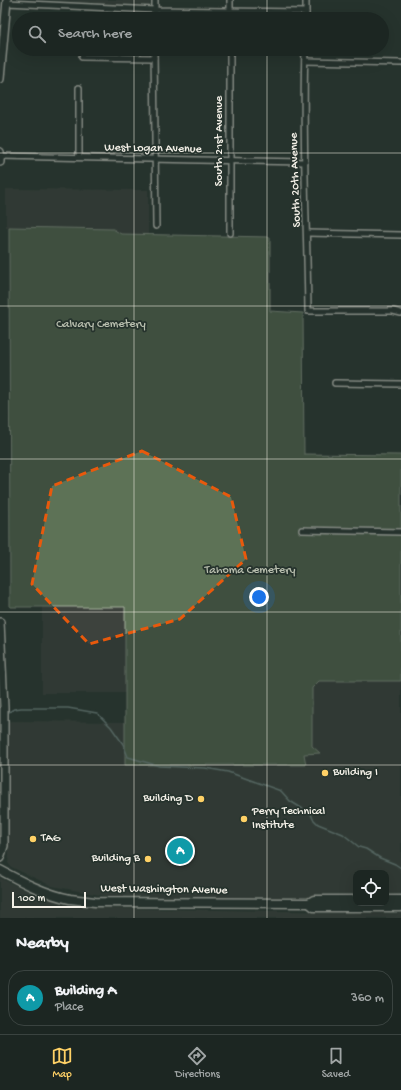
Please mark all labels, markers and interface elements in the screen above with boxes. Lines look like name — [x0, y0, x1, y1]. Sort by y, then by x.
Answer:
search box — [12, 12, 389, 56]
icon: search — [26, 23, 48, 45]
text: Search here — [58, 25, 132, 43]
street label: South 21st Avenue — [213, 95, 227, 186]
street label: South 20th Avenue — [287, 132, 305, 228]
street label: West Logan Avenue — [104, 141, 203, 157]
park label: Calvary Cemetery — [56, 318, 146, 332]
park label: Tahoma Cemetery — [204, 564, 295, 578]
your location — [249, 587, 269, 607]
place label: Building I — [332, 766, 378, 780]
marker: Building I — [320, 768, 330, 778]
place label: Building D — [142, 792, 193, 806]
marker: Building D — [196, 794, 206, 804]
place label: Perry Technical Institute — [251, 805, 325, 833]
marker: Perry Technical Institute — [239, 814, 249, 824]
place label: TAG — [40, 832, 61, 846]
marker: TAG — [28, 834, 38, 844]
pin: A — [167, 836, 193, 866]
place label: Building B — [91, 852, 141, 866]
marker: Building B — [143, 854, 153, 864]
map controls — [353, 870, 389, 906]
button: locate — [353, 870, 389, 906]
street label: West Washington Avenue — [100, 882, 228, 898]
scale bar — [12, 890, 86, 909]
text: 100 m — [18, 893, 45, 905]
text: Nearby — [16, 934, 69, 954]
text: Building A — [55, 982, 116, 1000]
text: A — [26, 991, 34, 1006]
text: 360 m — [351, 991, 384, 1006]
text: Place — [55, 1000, 83, 1015]
tab: Map — [51, 1045, 73, 1081]
tab: Directions — [175, 1045, 220, 1081]
tab: Saved — [322, 1045, 350, 1081]

